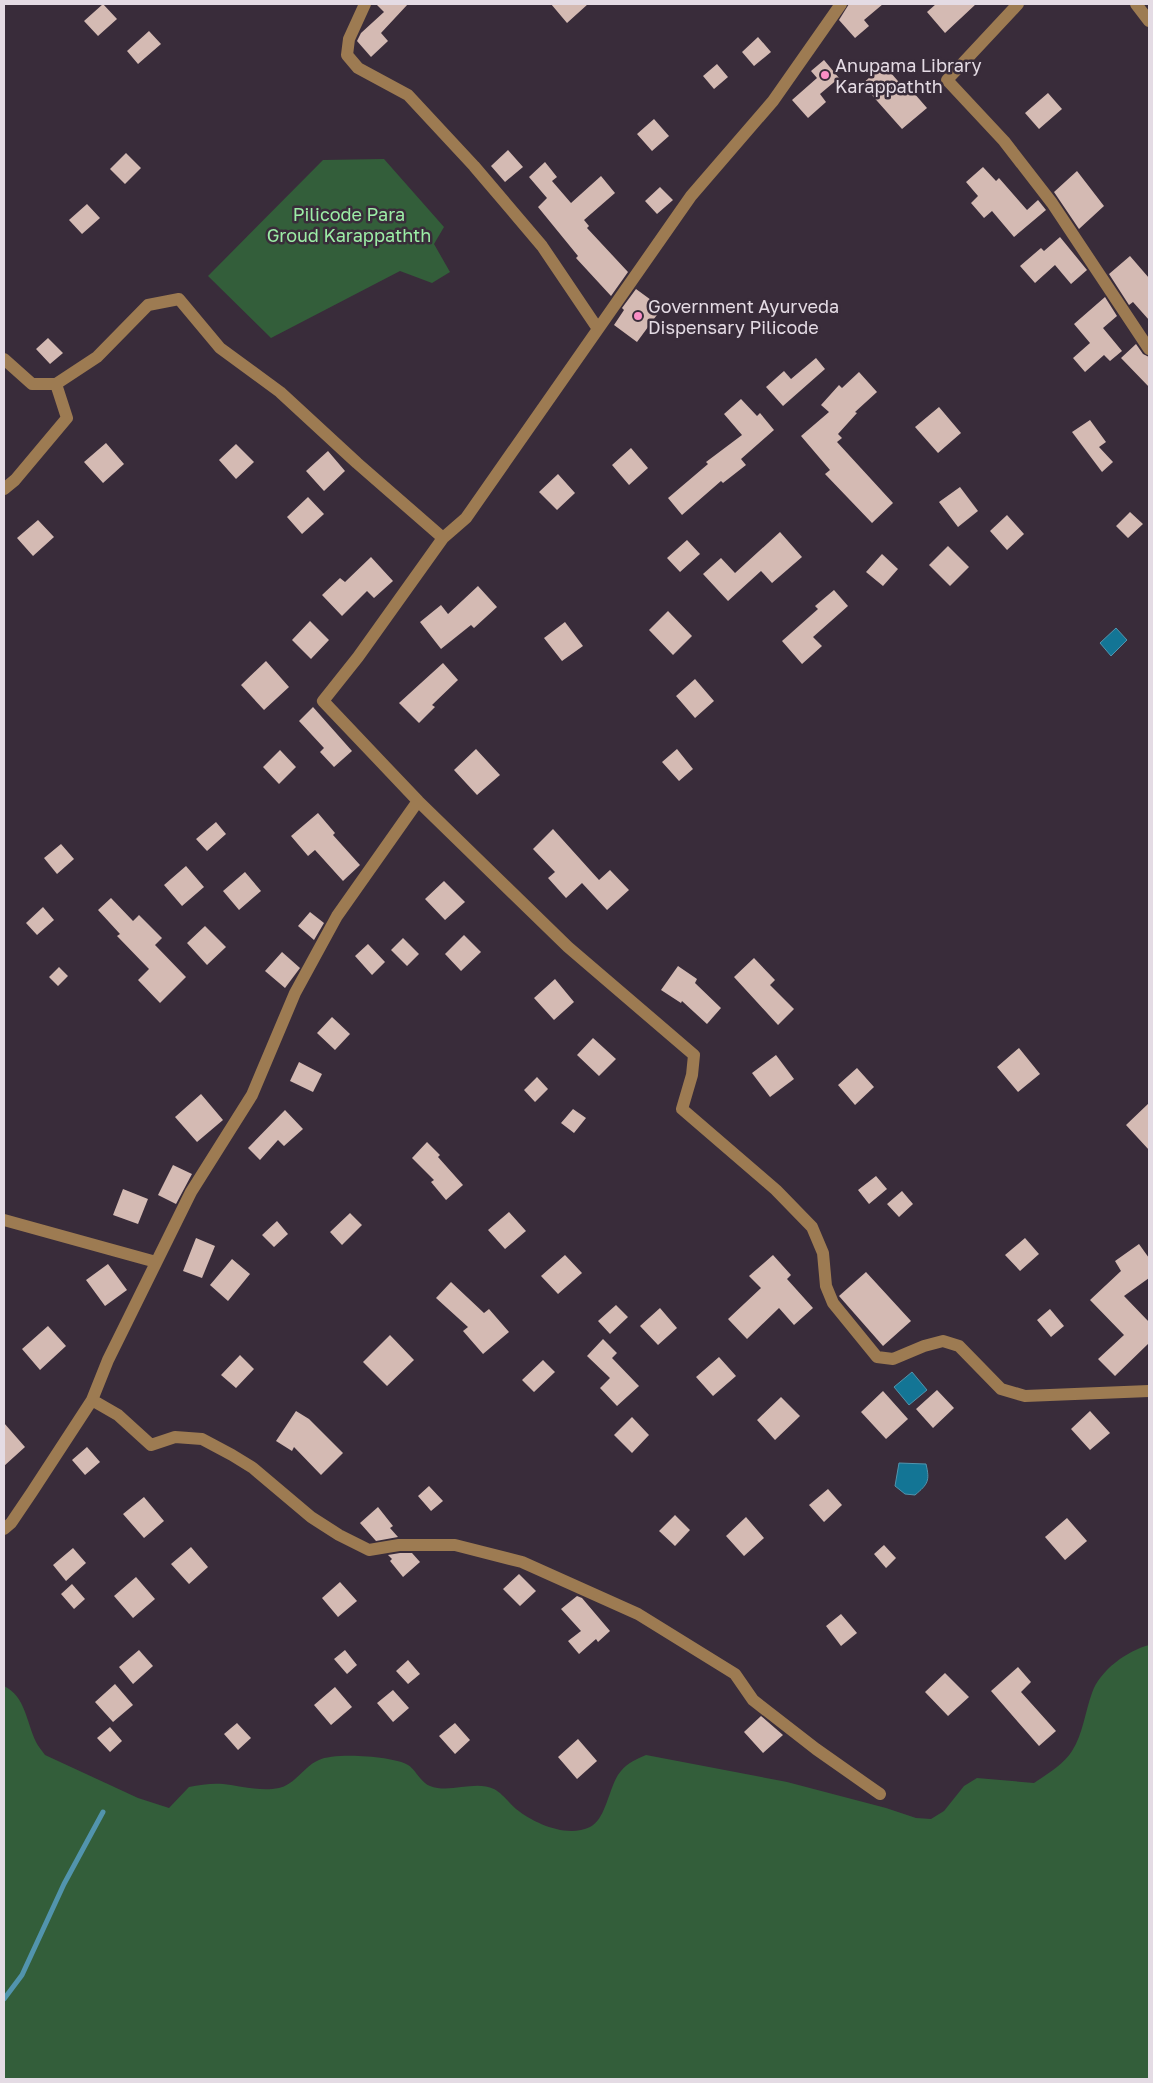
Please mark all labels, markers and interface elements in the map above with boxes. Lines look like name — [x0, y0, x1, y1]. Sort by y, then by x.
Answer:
place label: Anupama Library Karappathth — [835, 54, 982, 97]
marker: Anupama Library Karappathth — [819, 69, 831, 81]
park label: Pilicode Para Groud Karappathth — [267, 203, 431, 246]
place label: Government Ayurveda Dispensary Pilicode — [648, 295, 839, 338]
marker: Government Ayurveda Dispensary Pilicode — [632, 310, 644, 322]

